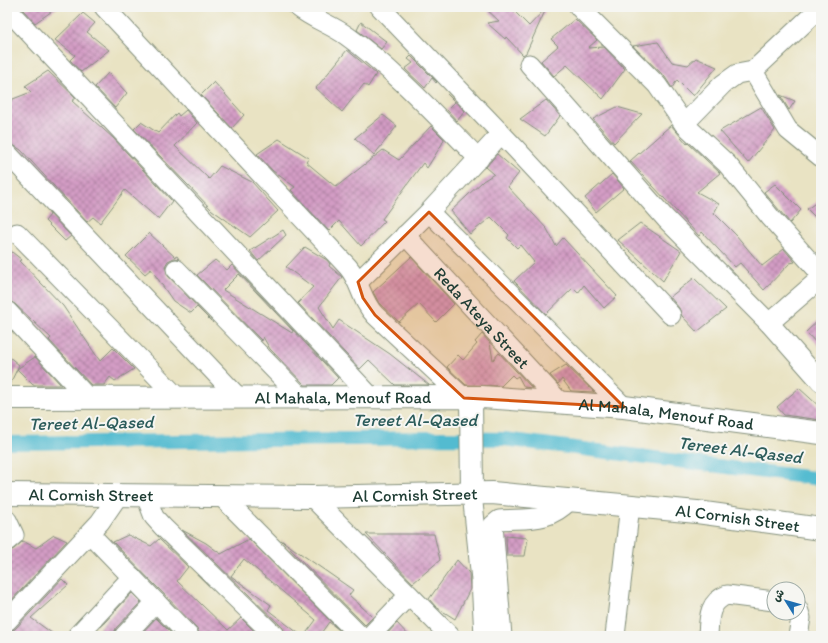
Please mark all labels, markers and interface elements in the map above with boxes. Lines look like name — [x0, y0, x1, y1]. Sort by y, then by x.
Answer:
street label: Reda Ateya Street — [430, 263, 534, 373]
street label: Al Mahala, Menouf Road — [255, 387, 432, 407]
street label: Al Mahala, Menouf Road — [578, 394, 756, 434]
water label: Tereet Al-Qased — [353, 409, 480, 431]
water label: Tereet Al-Qased — [29, 411, 156, 435]
water label: Tereet Al-Qased — [677, 431, 805, 469]
street label: Al Cornish Street — [352, 483, 478, 506]
street label: Al Cornish Street — [28, 484, 154, 505]
street label: Al Cornish Street — [675, 500, 802, 536]
north arrow — [766, 581, 806, 621]
text: ش — [770, 587, 787, 604]

